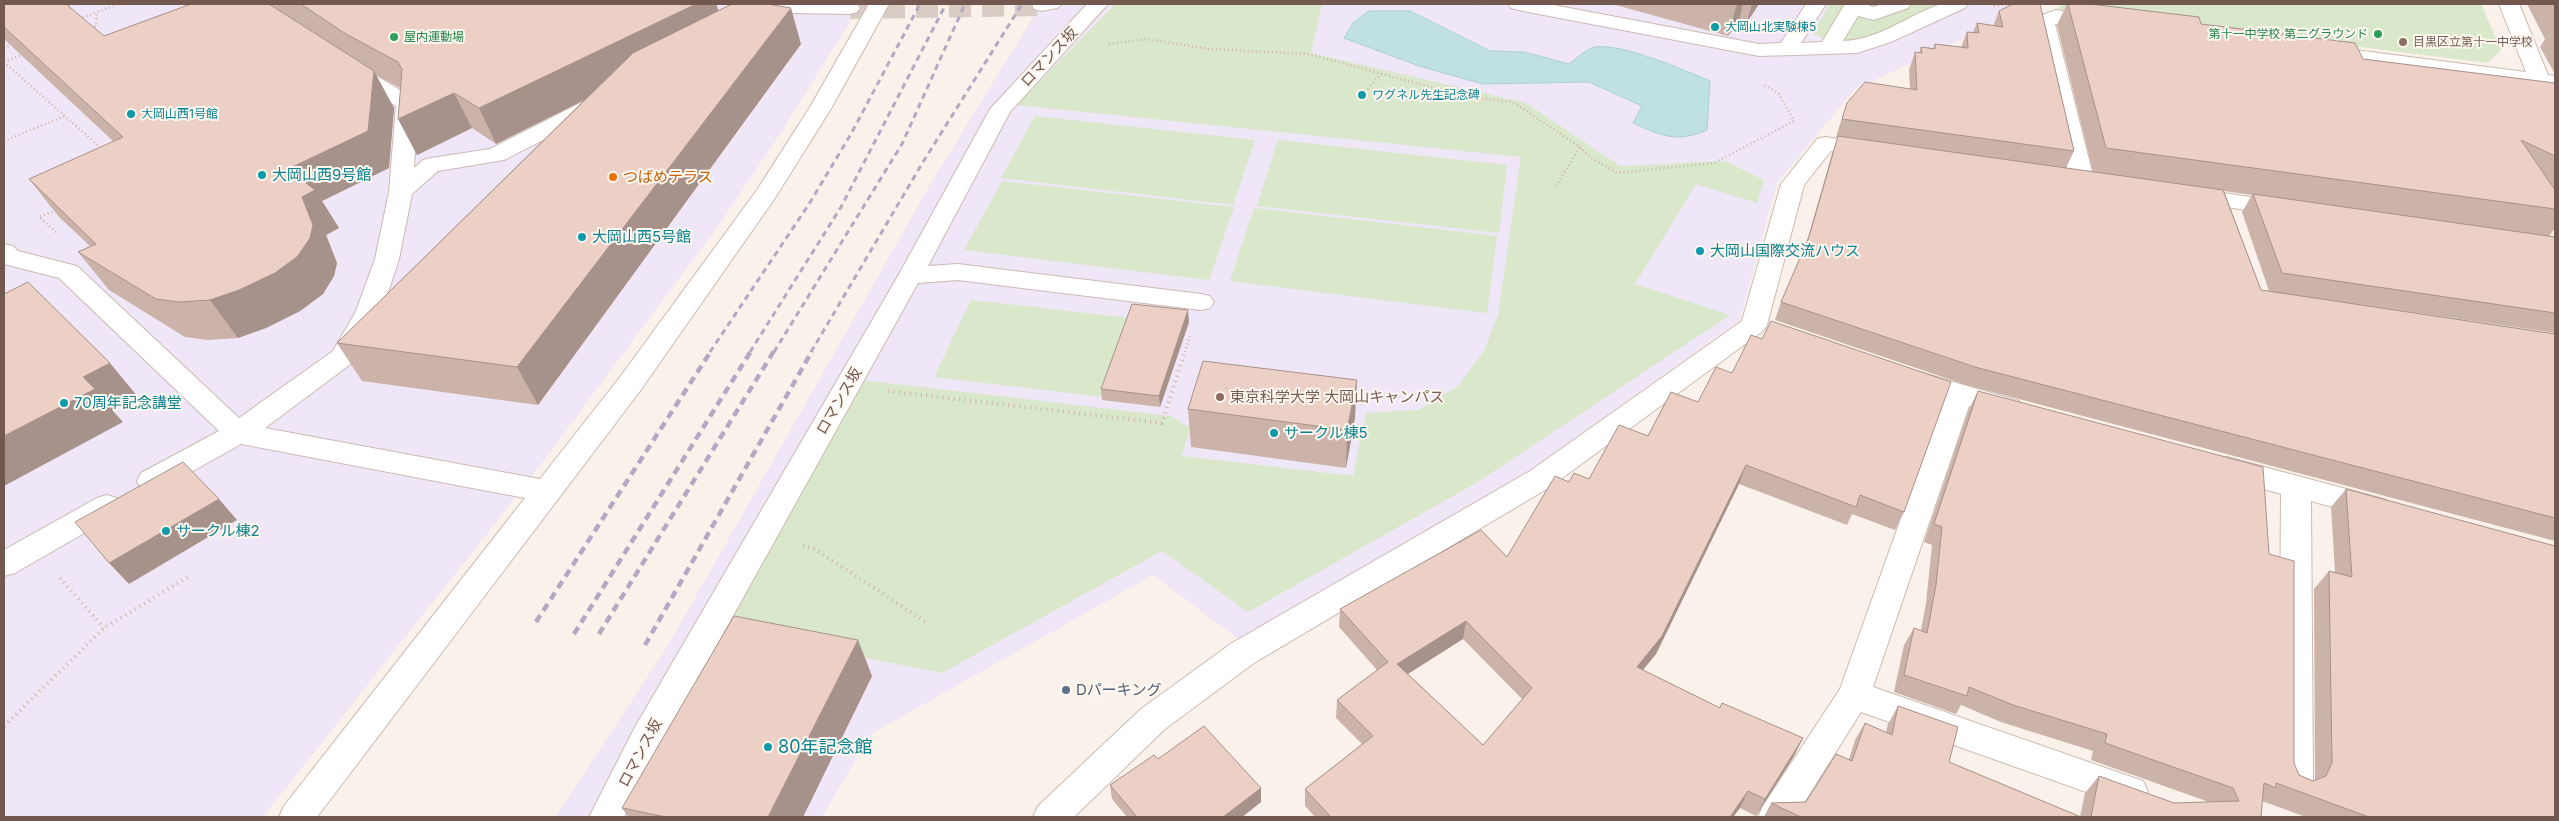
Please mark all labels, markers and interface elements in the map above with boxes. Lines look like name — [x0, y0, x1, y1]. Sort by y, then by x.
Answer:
place label: 大岡山北実験棟5 — [1725, 19, 1816, 34]
marker: 大岡山北実験棟5 — [1709, 21, 1721, 33]
street label: ロマンス坂 — [1016, 23, 1081, 90]
place label: 第十一中学校 第二グラウンド — [2209, 26, 2368, 41]
marker: 第十一中学校 第二グラウンド — [2372, 28, 2384, 40]
place label: 屋内運動場 — [404, 29, 464, 44]
marker: 屋内運動場 — [388, 31, 400, 43]
place label: 目黒区立第十一中学校 — [2413, 34, 2533, 49]
marker: 目黒区立第十一中学校 — [2397, 36, 2409, 48]
place label: ワグネル先生記念碑 — [1372, 87, 1480, 102]
marker: ワグネル先生記念碑 — [1356, 89, 1368, 101]
place label: 大岡山西1号館 — [141, 106, 218, 121]
marker: 大岡山西1号館 — [125, 108, 137, 120]
place label: 大岡山西9号館 — [272, 165, 371, 184]
place label: つばめテラス — [623, 167, 713, 186]
marker: 大岡山西9号館 — [256, 169, 268, 181]
marker: つばめテラス — [607, 171, 619, 183]
place label: 大岡山西5号館 — [592, 227, 691, 246]
marker: 大岡山西5号館 — [576, 231, 588, 243]
place label: 大岡山国際交流ハウス — [1710, 241, 1860, 260]
marker: 大岡山国際交流ハウス — [1694, 245, 1706, 257]
street label: ロマンス坂 — [812, 364, 865, 438]
place label: 東京科学大学 大岡山キャンパス — [1230, 387, 1444, 406]
marker: 東京科学大学 大岡山キャンパス — [1214, 391, 1226, 403]
place label: 70周年記念講堂 — [74, 393, 182, 412]
marker: 70周年記念講堂 — [58, 397, 70, 409]
place label: サークル棟5 — [1284, 423, 1368, 442]
marker: サークル棟5 — [1268, 427, 1280, 439]
place label: サークル棟2 — [176, 521, 260, 540]
marker: サークル棟2 — [160, 525, 172, 537]
place label: Dパーキング — [1076, 680, 1161, 699]
marker: Dパーキング — [1060, 684, 1072, 696]
street label: ロマンス坂 — [614, 715, 665, 790]
place label: 80年記念館 — [778, 736, 873, 757]
marker: 80年記念館 — [762, 741, 774, 753]

